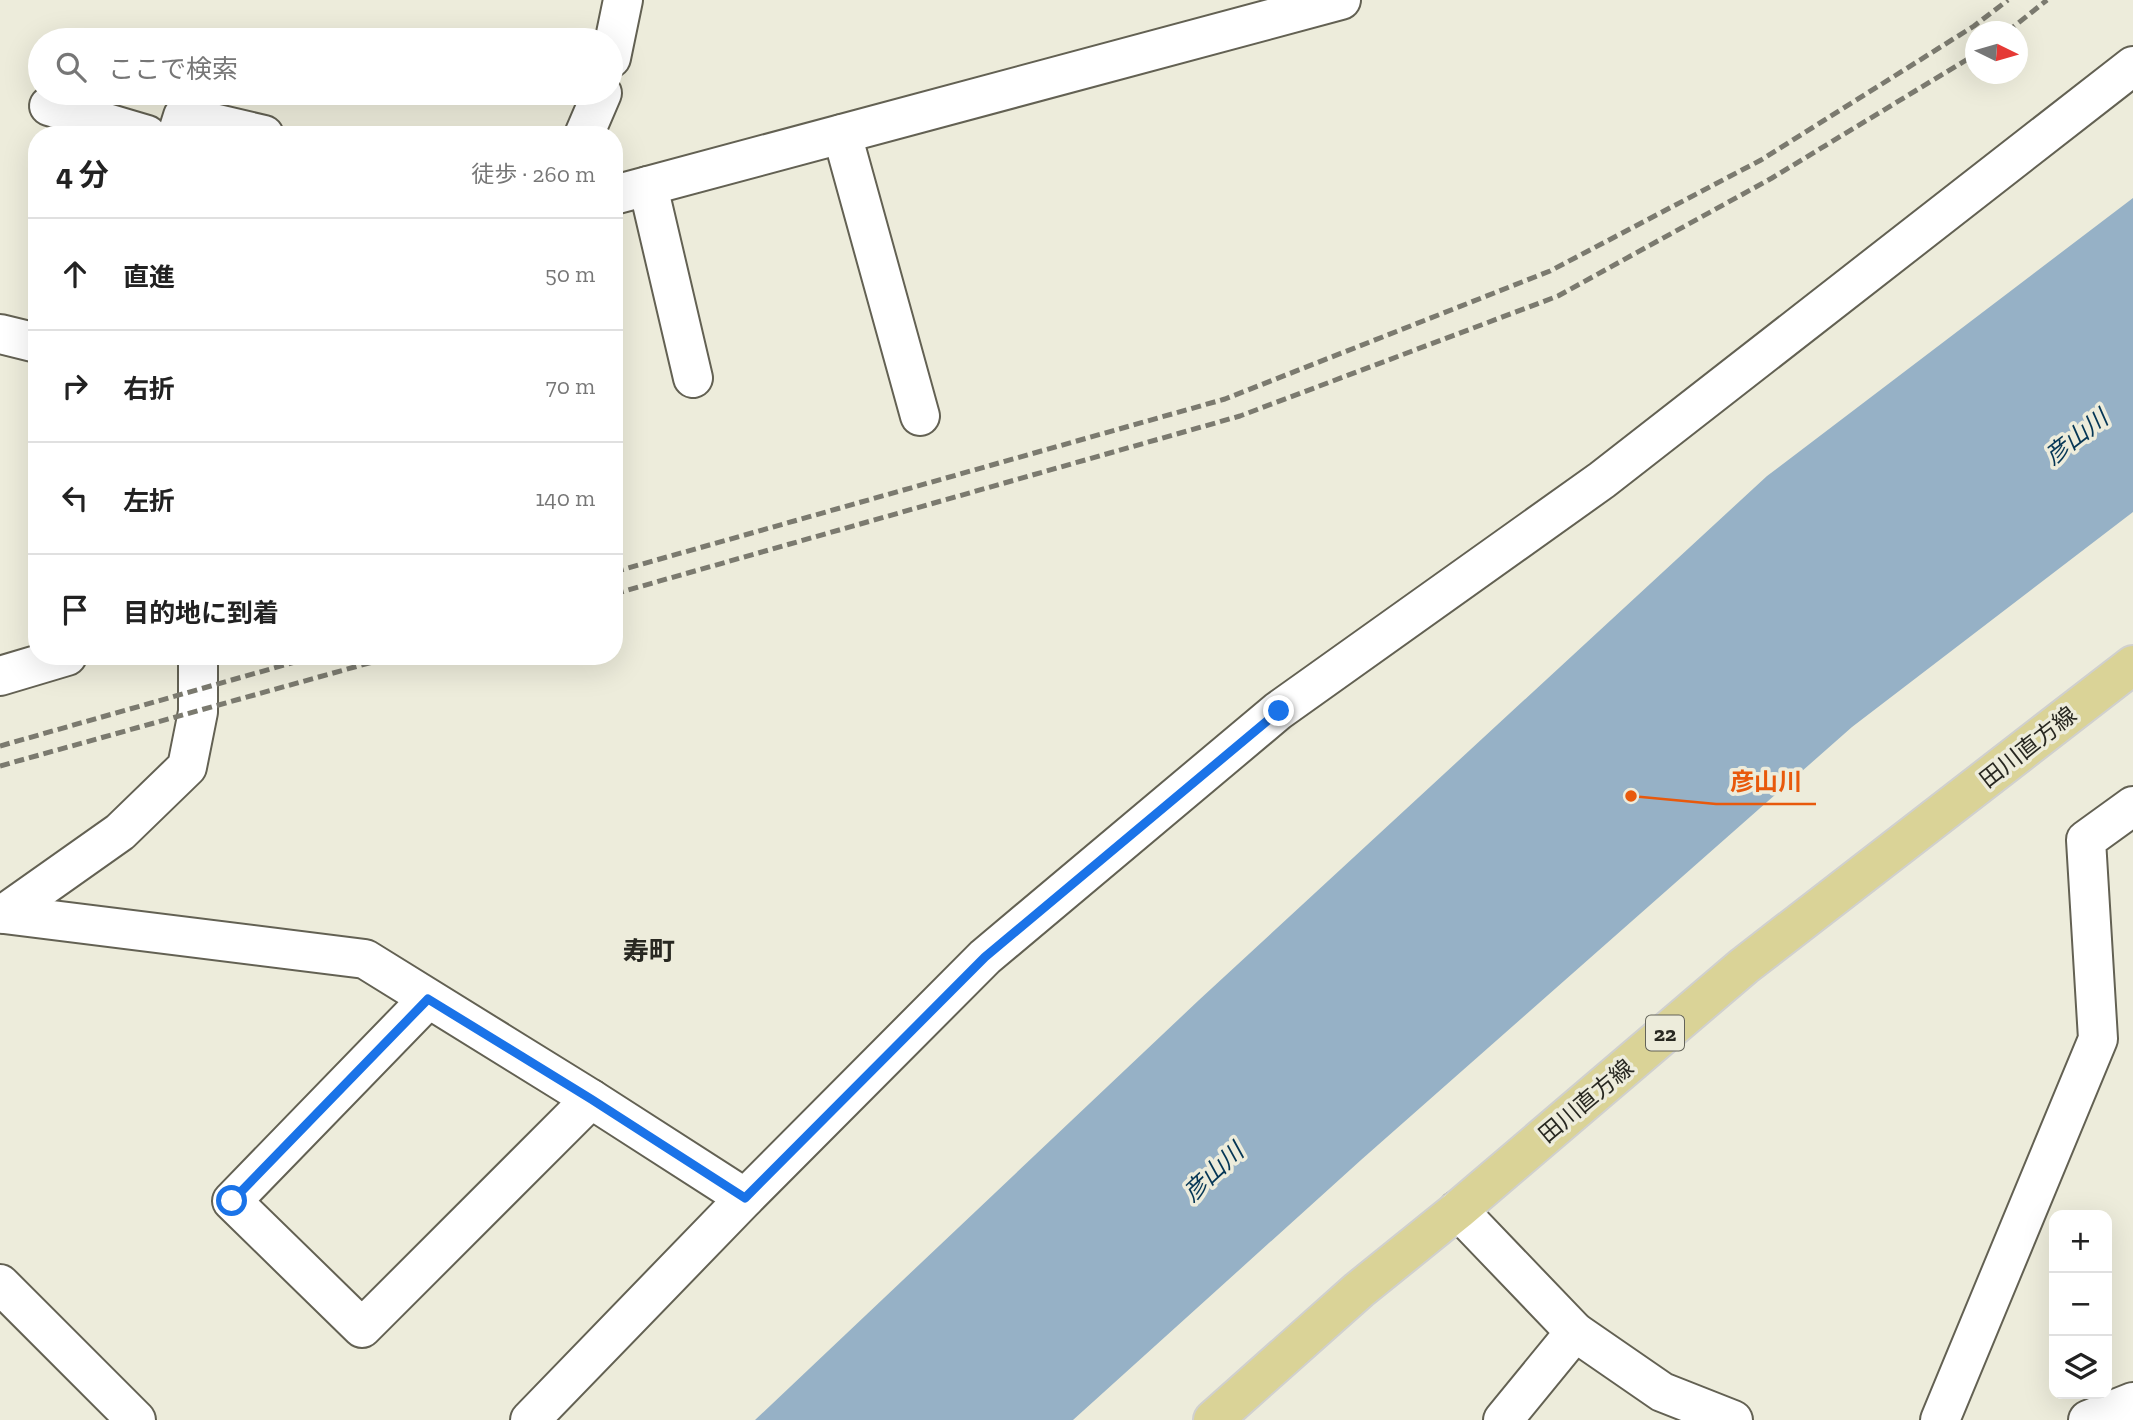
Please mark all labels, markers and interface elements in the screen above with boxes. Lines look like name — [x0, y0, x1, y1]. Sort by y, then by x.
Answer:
north arrow — [1965, 21, 2028, 84]
search box — [28, 28, 623, 105]
icon: search — [52, 48, 90, 86]
text: ここで検索 — [108, 53, 238, 85]
text: 4 分 — [56, 157, 109, 193]
text: 徒歩 · 260 m — [471, 160, 595, 188]
icon: ahead — [56, 255, 94, 293]
text: 50 m — [545, 260, 595, 288]
text: 直進 — [123, 261, 175, 293]
icon: right — [56, 367, 94, 405]
text: 70 m — [546, 372, 595, 400]
text: 右折 — [123, 373, 175, 405]
water label: 彦山川 — [2039, 402, 2116, 471]
icon: left — [56, 479, 94, 517]
text: 140 m — [535, 484, 595, 512]
text: 左折 — [123, 485, 175, 517]
icon: arrive — [56, 591, 94, 629]
text: 目的地に到着 — [123, 597, 279, 629]
route end — [1263, 695, 1294, 726]
street label: 田川直方線 — [1974, 701, 2082, 793]
callout: 彦山川 — [1716, 759, 1816, 804]
text: 彦山川 — [1730, 767, 1802, 796]
district label: 寿町 — [623, 935, 675, 967]
road number: 22 — [1646, 1016, 1684, 1050]
street label: 田川直方線 — [1533, 1053, 1639, 1149]
water label: 彦山川 — [1177, 1135, 1251, 1207]
route start — [216, 1185, 247, 1216]
map controls — [2049, 1210, 2112, 1399]
button: + — [2049, 1210, 2112, 1273]
button: − — [2049, 1273, 2112, 1336]
button: layers — [2049, 1336, 2112, 1399]

